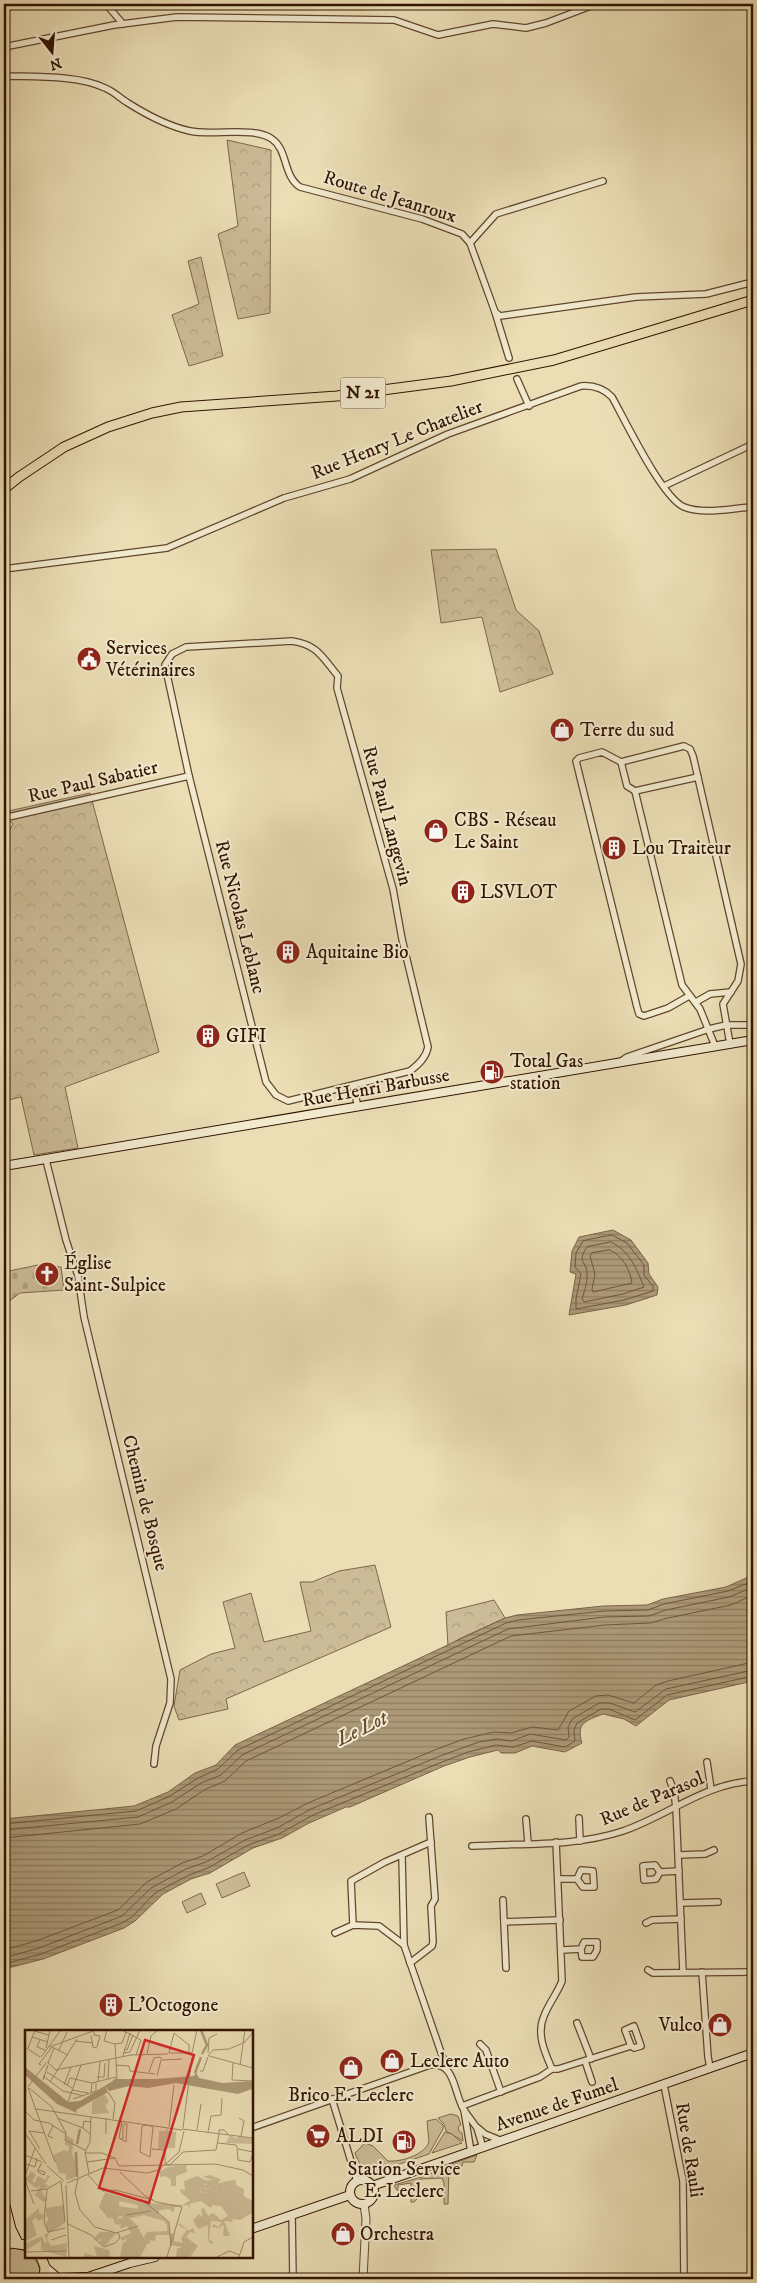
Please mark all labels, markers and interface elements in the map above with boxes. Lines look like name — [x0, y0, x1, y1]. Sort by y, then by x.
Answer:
north arrow — [28, 28, 78, 78]
text: N — [47, 53, 64, 74]
street label: Route de Jeanroux — [320, 166, 460, 228]
road number: N 21 — [340, 378, 386, 408]
street label: Rue Henry Le Chatelier — [308, 395, 486, 485]
place label: Services Vétérinaires — [105, 637, 195, 682]
public building icon: Services Vétérinaires — [76, 646, 102, 672]
shop icon: Terre du sud — [549, 717, 575, 743]
place label: Terre du sud — [580, 719, 675, 742]
street label: Rue Paul Langevin — [357, 744, 417, 888]
street label: Rue Paul Sabatier — [26, 756, 160, 808]
place label: CBS - Réseau Le Saint — [454, 809, 556, 854]
shop icon: CBS - Réseau Le Saint — [423, 818, 449, 844]
building icon: Lou Traiteur — [601, 835, 627, 861]
place label: Lou Traiteur — [632, 837, 731, 860]
street label: Rue Nicolas Leblanc — [210, 838, 270, 996]
building icon: LSVLOT — [450, 879, 476, 905]
place label: LSVLOT — [480, 881, 558, 904]
building icon: Aquitaine Bio — [275, 939, 301, 965]
place label: Aquitaine Bio — [306, 941, 408, 965]
building icon: GIFI — [195, 1023, 221, 1049]
place label: GIFI — [226, 1025, 267, 1048]
place label: Total Gas station — [510, 1050, 583, 1095]
fuel station icon: Total Gas station — [479, 1059, 505, 1085]
street label: Rue Henri Barbusse — [301, 1064, 452, 1112]
place label: Église Saint-Sulpice — [64, 1251, 166, 1297]
church icon: Église Saint-Sulpice — [34, 1261, 60, 1287]
street label: Chemin de Bosque — [116, 1433, 173, 1574]
water label: Le Lot — [332, 1705, 393, 1752]
street label: Rue de Parasol — [597, 1767, 708, 1831]
building icon: L'Octogone — [98, 1992, 124, 2018]
place label: L'Octogone — [128, 1994, 218, 2017]
shop icon: Vulco — [707, 2012, 733, 2038]
place label: Vulco — [658, 2014, 702, 2037]
inset map — [25, 2030, 252, 2258]
shop icon: Leclerc Auto — [379, 2048, 405, 2074]
place label: Leclerc Auto — [410, 2050, 509, 2073]
shop icon: Brico E. Leclerc — [338, 2055, 364, 2081]
street label: Avenue de Fumel — [493, 2073, 622, 2137]
place label: Brico E. Leclerc — [288, 2084, 414, 2107]
street label: Rue de Rauli — [670, 2101, 708, 2199]
supermarket icon: ALDI — [305, 2123, 331, 2149]
place label: ALDI — [336, 2125, 384, 2148]
fuel station icon: Station Service E. Leclerc — [391, 2129, 417, 2155]
place label: Station Service E. Leclerc — [348, 2158, 461, 2203]
shop icon: Orchestra — [330, 2221, 356, 2247]
place label: Orchestra — [360, 2223, 434, 2246]

